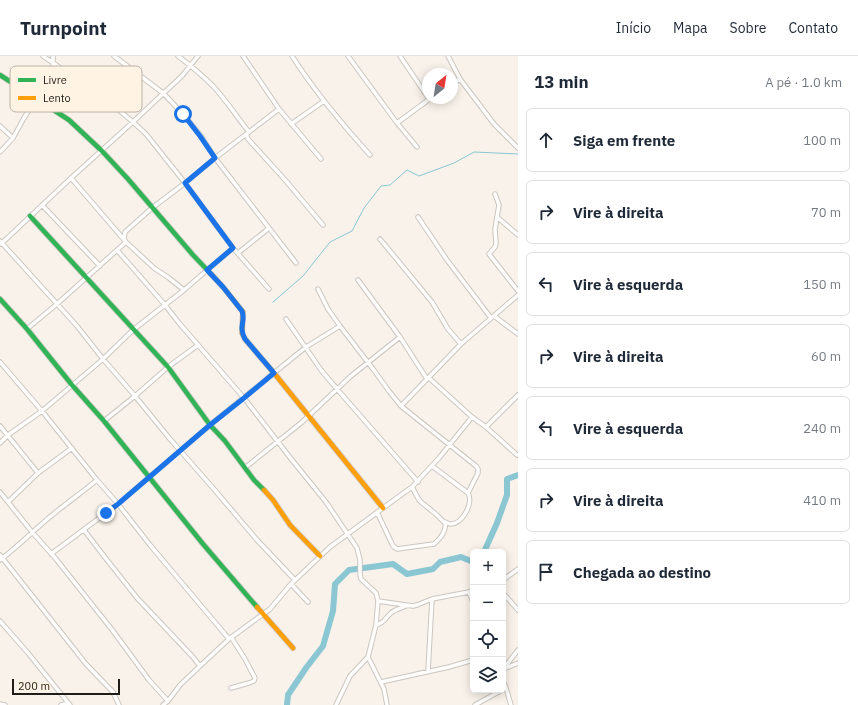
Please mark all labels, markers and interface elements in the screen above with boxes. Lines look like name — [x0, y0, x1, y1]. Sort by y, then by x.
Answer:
text: Turnpoint — [20, 16, 107, 40]
text: Início — [616, 19, 651, 37]
text: Mapa — [673, 19, 708, 37]
text: Sobre — [730, 19, 766, 37]
text: Contato — [788, 19, 838, 37]
legend — [10, 66, 142, 112]
north arrow — [422, 68, 458, 104]
text: 13 min — [534, 71, 589, 93]
text: Livre — [43, 73, 67, 87]
text: A pé · 1.0 km — [765, 74, 842, 91]
text: Lento — [43, 91, 71, 105]
route start — [174, 105, 192, 123]
icon: ahead — [535, 129, 557, 151]
text: Siga em frente — [573, 131, 675, 150]
text: 100 m — [803, 132, 841, 149]
icon: right — [535, 201, 557, 223]
text: Vire à direita — [573, 203, 663, 222]
text: 70 m — [811, 204, 841, 221]
icon: left — [535, 273, 557, 295]
text: Vire à esquerda — [573, 275, 683, 294]
text: 150 m — [803, 276, 841, 293]
icon: right — [535, 345, 557, 367]
text: Vire à direita — [573, 347, 663, 366]
text: 60 m — [811, 348, 841, 365]
icon: left — [535, 417, 557, 439]
text: Vire à esquerda — [573, 419, 683, 438]
text: 240 m — [803, 420, 841, 437]
icon: right — [535, 489, 557, 511]
text: Vire à direita — [573, 491, 663, 510]
text: 410 m — [803, 492, 841, 509]
route end — [97, 504, 115, 522]
map controls — [470, 549, 506, 693]
button: + — [470, 549, 506, 585]
icon: arrive — [535, 561, 557, 583]
text: Chegada ao destino — [573, 563, 711, 582]
button: − — [470, 585, 506, 621]
button: locate — [470, 621, 506, 657]
button: layers — [470, 657, 506, 693]
scale bar — [12, 677, 120, 696]
text: 200 m — [18, 679, 50, 693]

